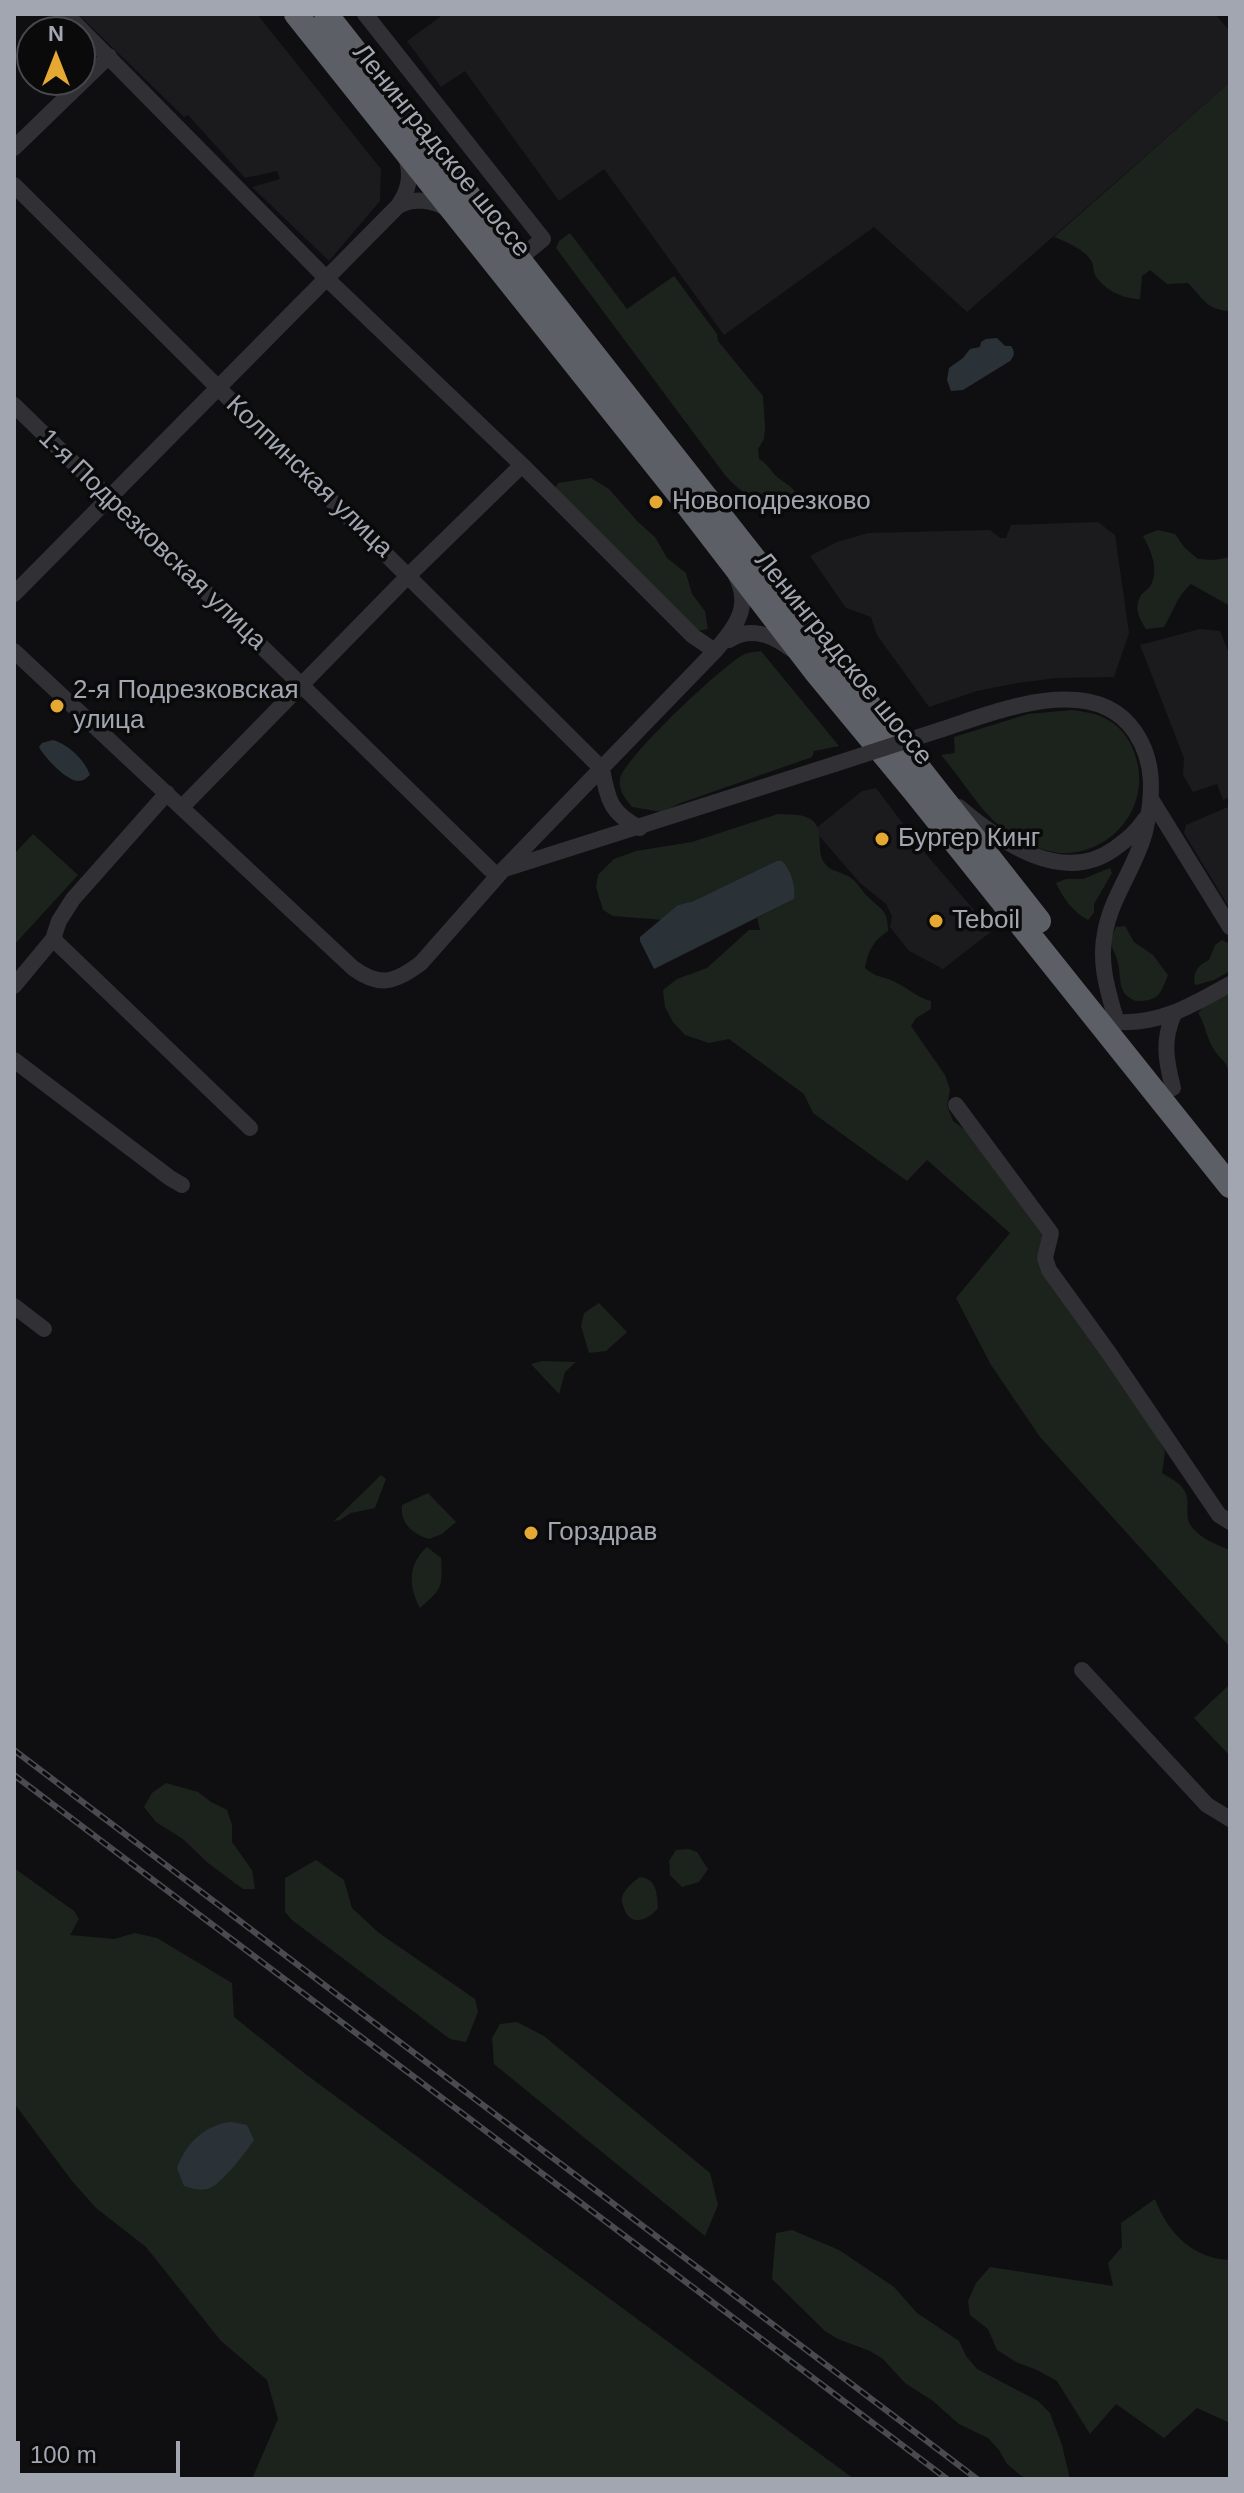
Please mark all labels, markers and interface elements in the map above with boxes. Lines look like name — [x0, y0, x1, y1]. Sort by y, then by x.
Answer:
north arrow — [16, 16, 96, 96]
text: N — [48, 21, 64, 46]
street label: Ленинградское шоссе — [346, 38, 536, 264]
street label: Колпинская улица — [219, 390, 399, 564]
street label: 1-я Подрезковская улица — [32, 423, 272, 657]
place label: Новоподрезково — [672, 486, 871, 518]
marker: Новоподрезково — [647, 493, 665, 511]
street label: Ленинградское шоссе — [748, 546, 938, 772]
place label: 2-я Подрезковская улица — [73, 675, 299, 736]
marker: 2-я Подрезковская улица — [48, 697, 66, 715]
place label: Бургер Кинг — [898, 823, 1040, 855]
marker: Бургер Кинг — [873, 830, 891, 848]
place label: Teboil — [952, 905, 1020, 937]
marker: Teboil — [927, 912, 945, 930]
place label: Горздрав — [547, 1517, 657, 1549]
marker: Горздрав — [522, 1524, 540, 1542]
scale bar — [20, 2425, 184, 2475]
text: 100 m — [30, 2441, 97, 2468]

